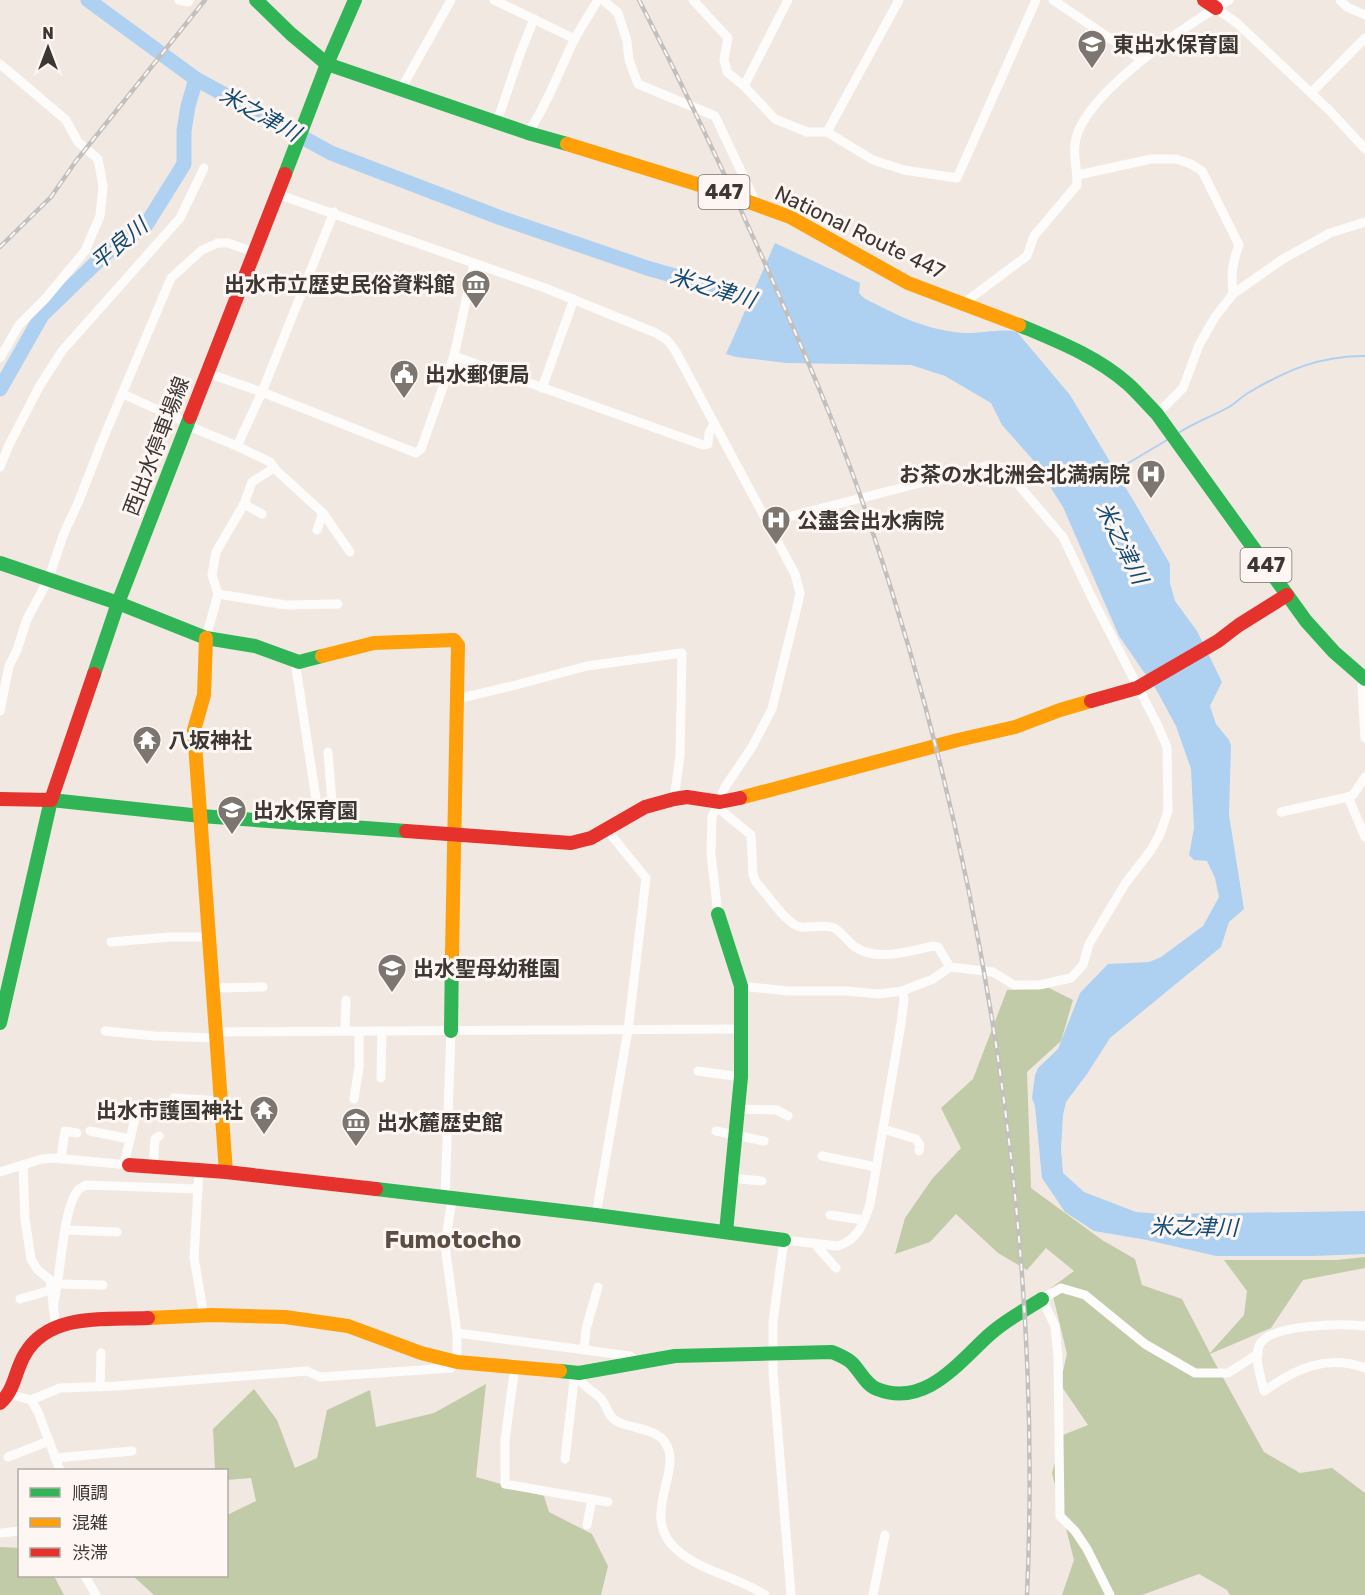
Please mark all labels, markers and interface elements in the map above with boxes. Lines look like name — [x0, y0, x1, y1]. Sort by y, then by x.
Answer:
north arrow — [18, 18, 78, 78]
text: N — [42, 24, 54, 43]
school or university icon: 東出水保育園 — [1076, 28, 1108, 70]
place label: 東出水保育園 — [1113, 32, 1239, 57]
water label: 米之津川 — [215, 81, 307, 148]
road number: 447 — [698, 175, 750, 209]
street label: National Route 447 — [771, 180, 949, 284]
water label: 平良川 — [85, 211, 154, 276]
water label: 米之津川 — [667, 262, 761, 314]
museum icon: 出水市立歴史民俗資料館 — [460, 268, 492, 310]
place label: 出水市立歴史民俗資料館 — [224, 272, 455, 297]
public building icon: 出水郵便局 — [388, 358, 420, 400]
place label: 出水郵便局 — [425, 362, 530, 387]
street label: 西出水停車場線 — [118, 373, 194, 519]
hospital icon: お茶の水北洲会北満病院 — [1135, 458, 1167, 500]
place label: お茶の水北洲会北満病院 — [899, 462, 1130, 487]
water label: 米之津川 — [1091, 498, 1154, 590]
hospital icon: 公盡会出水病院 — [760, 504, 792, 546]
place label: 公盡会出水病院 — [797, 508, 944, 533]
road number: 447 — [1240, 548, 1292, 582]
temple icon: 八坂神社 — [131, 724, 163, 766]
place label: 八坂神社 — [168, 728, 252, 753]
school or university icon: 出水保育園 — [216, 794, 248, 836]
place label: 出水保育園 — [253, 798, 358, 823]
school or university icon: 出水聖母幼稚園 — [376, 952, 408, 994]
place label: 出水聖母幼稚園 — [413, 956, 560, 981]
temple icon: 出水市護国神社 — [248, 1094, 280, 1136]
place label: 出水市護国神社 — [96, 1098, 243, 1123]
museum icon: 出水麓歴史館 — [340, 1106, 372, 1148]
place label: 出水麓歴史館 — [377, 1110, 503, 1135]
water label: 米之津川 — [1150, 1213, 1240, 1241]
district label: Fumotocho — [385, 1226, 522, 1254]
legend — [18, 1469, 228, 1577]
text: 順調 — [72, 1482, 108, 1504]
text: 混雑 — [72, 1512, 108, 1534]
text: 渋滞 — [72, 1542, 108, 1564]

